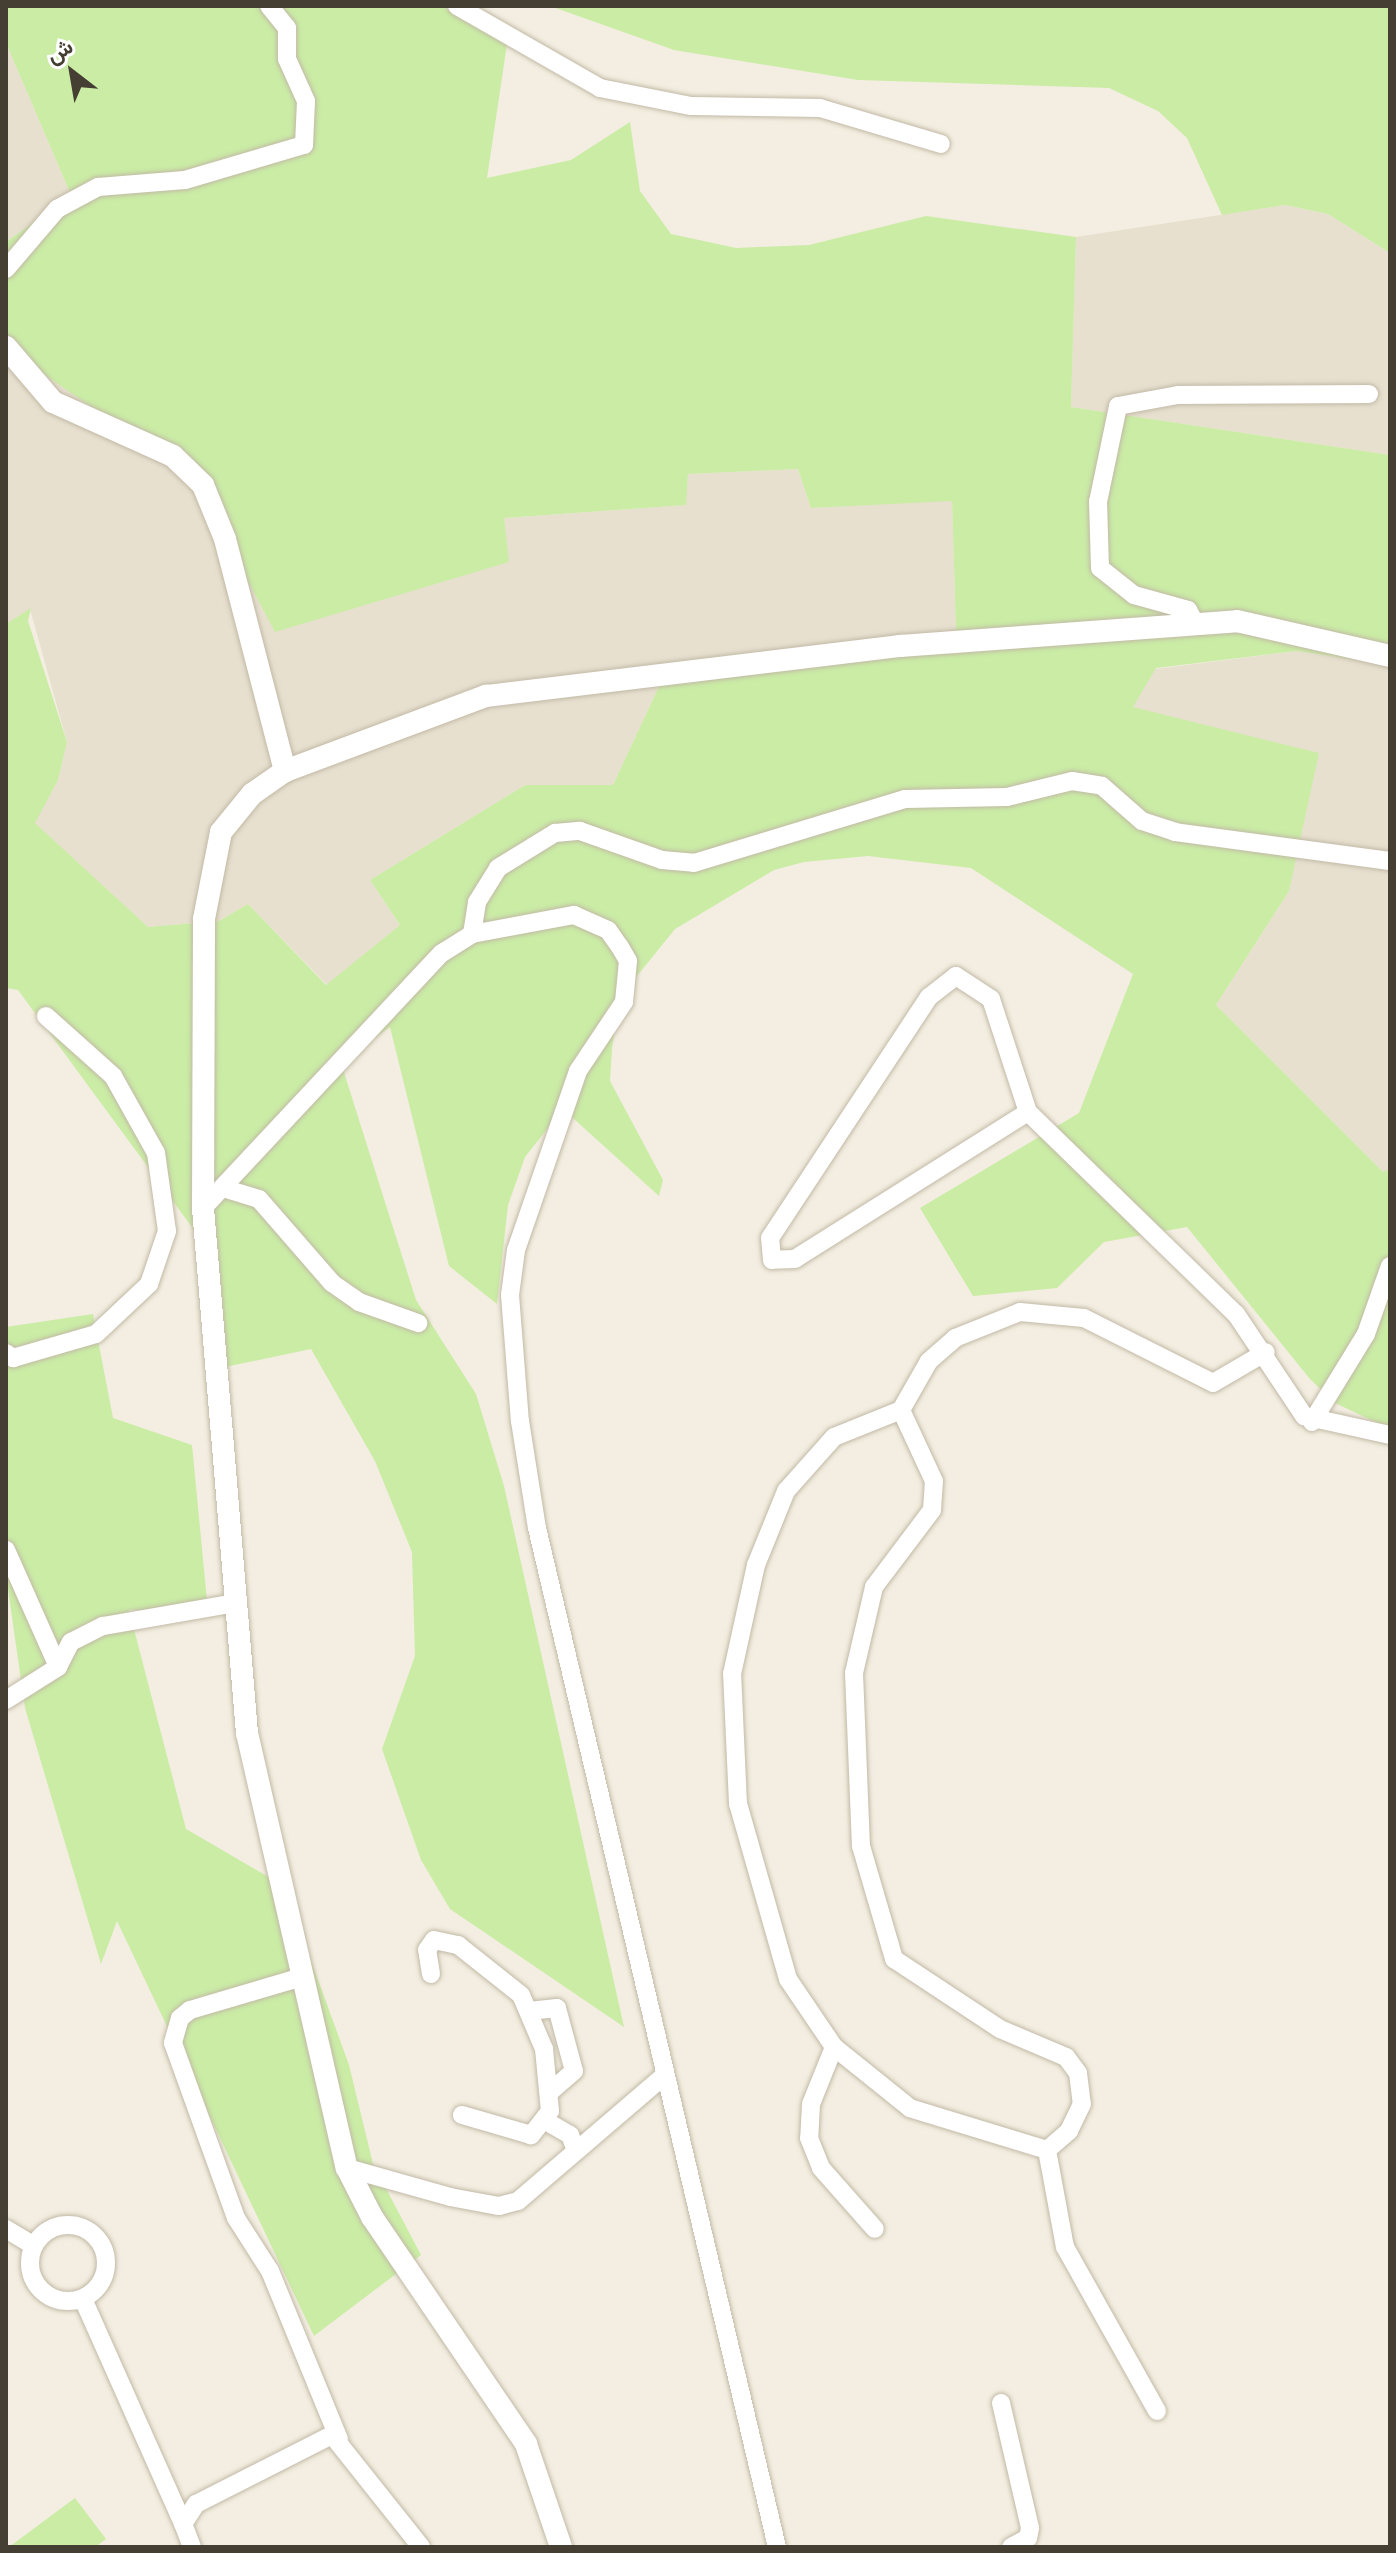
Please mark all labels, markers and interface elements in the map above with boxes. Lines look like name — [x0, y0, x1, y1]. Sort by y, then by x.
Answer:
north arrow — [32, 32, 112, 112]
text: ش — [42, 33, 77, 69]

